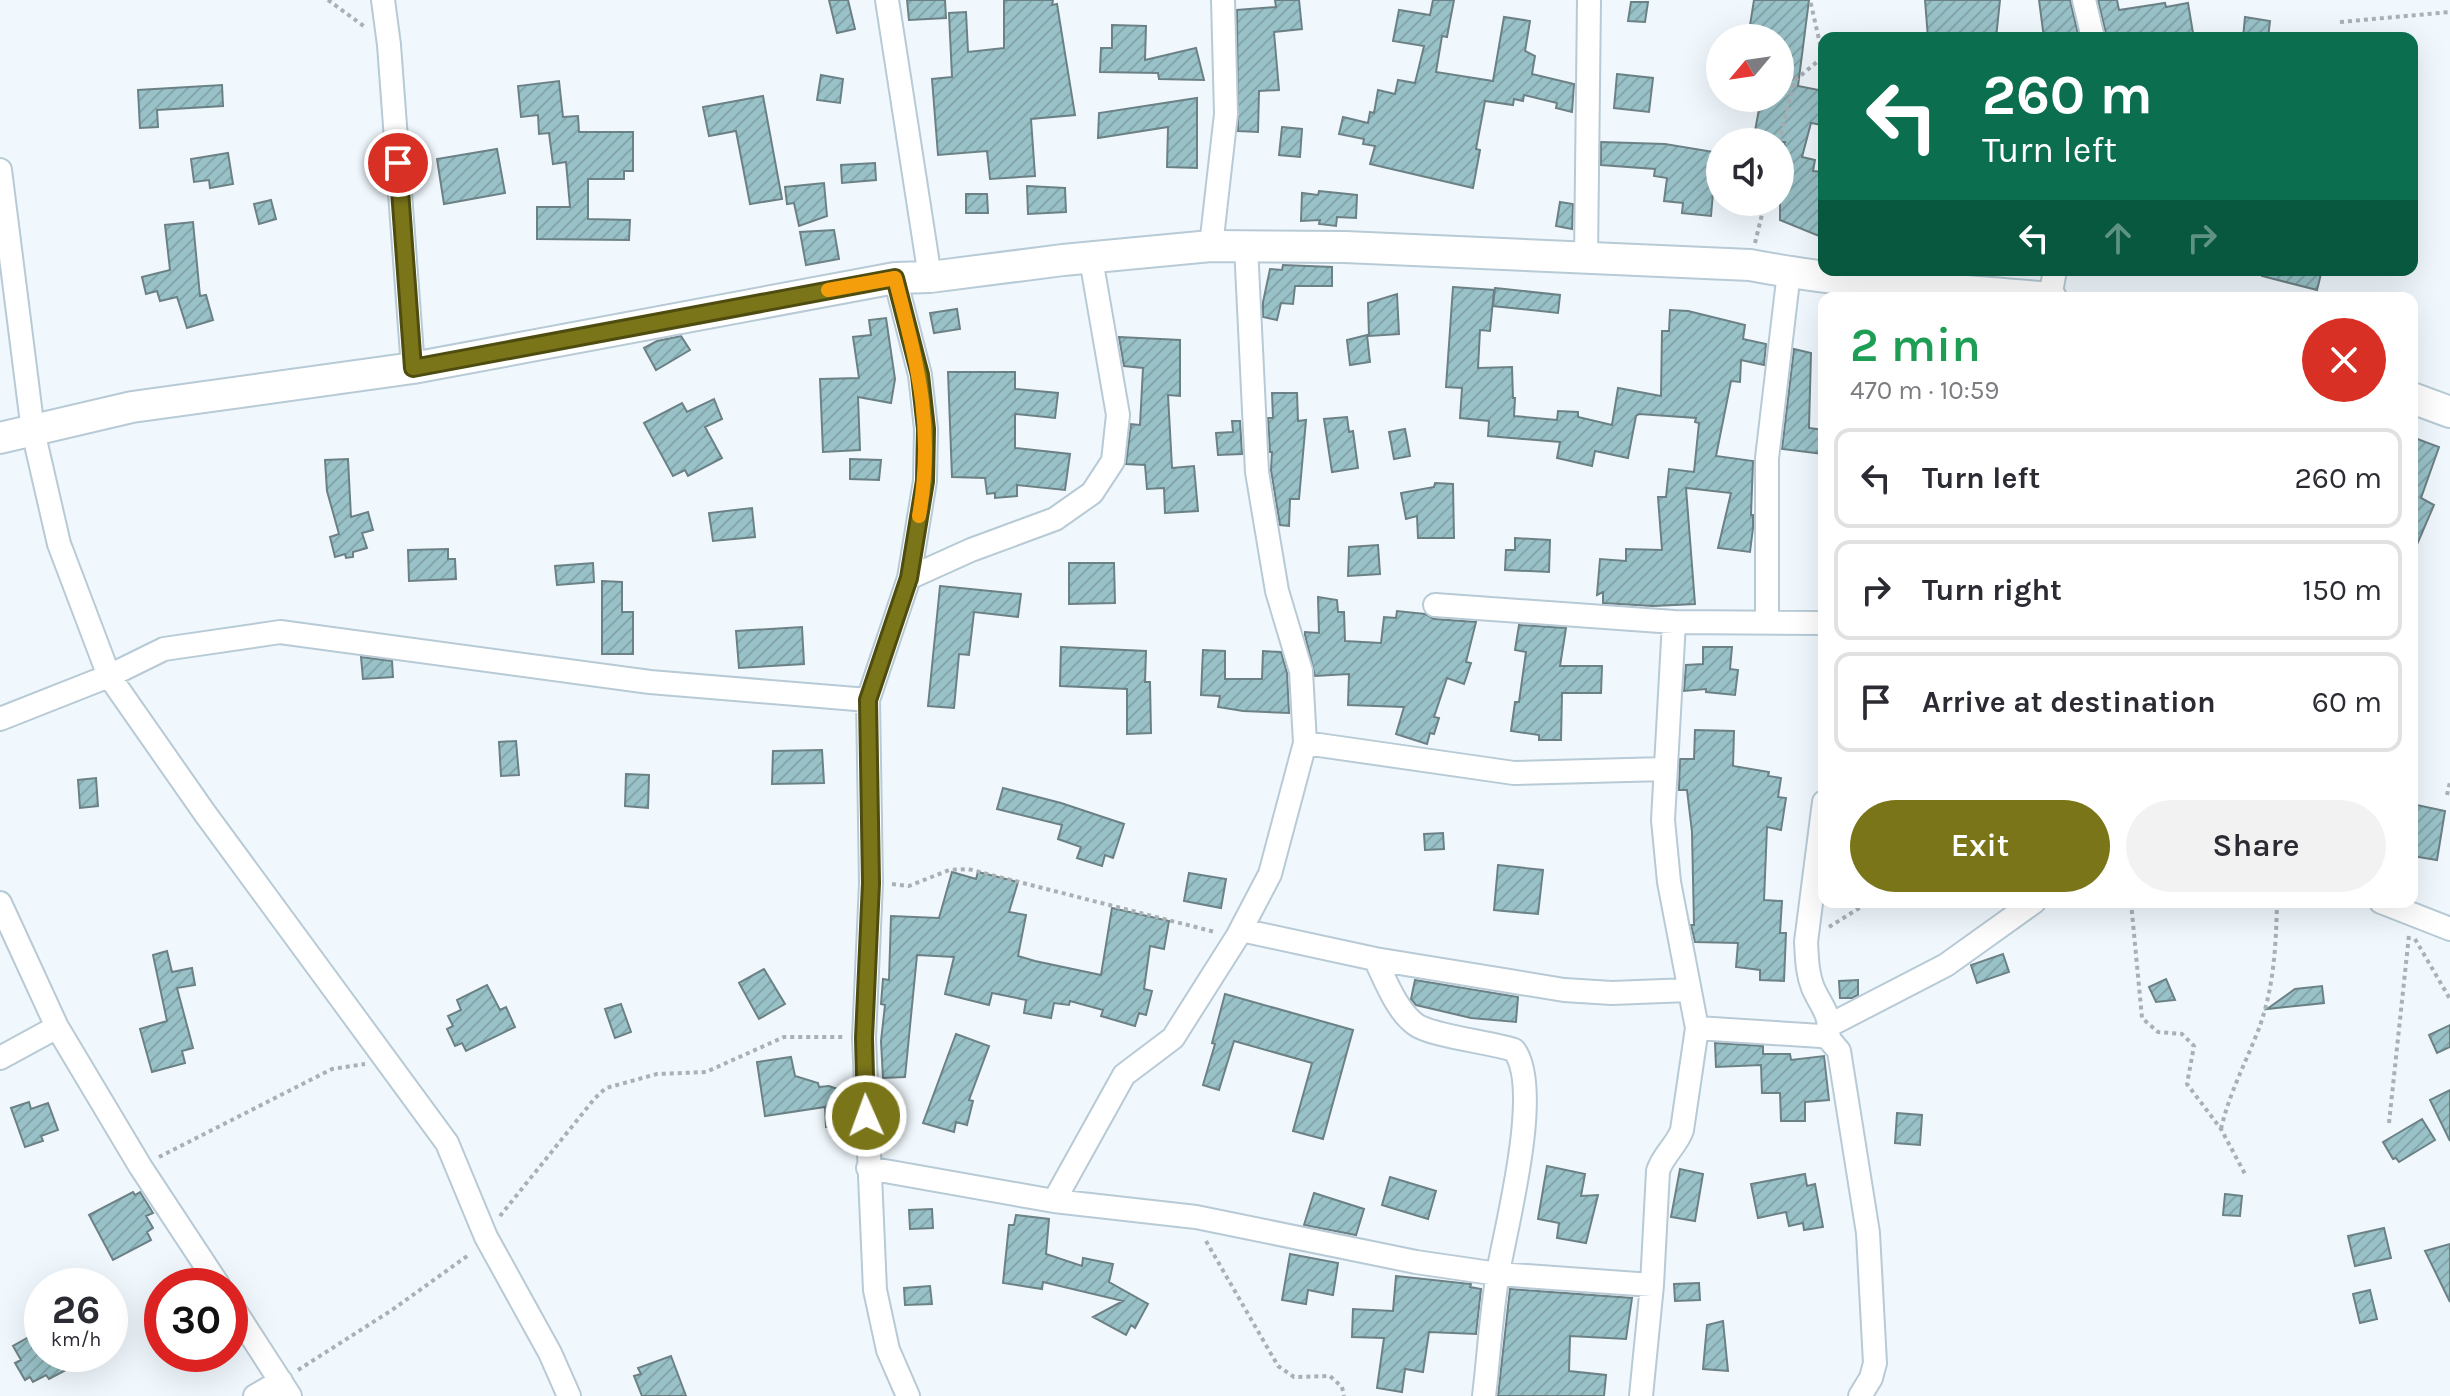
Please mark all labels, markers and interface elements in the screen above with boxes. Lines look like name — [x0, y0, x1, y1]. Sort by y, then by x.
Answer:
north arrow — [1706, 24, 1794, 112]
map controls — [1706, 24, 1794, 216]
text: 260 m — [1982, 62, 2153, 127]
icon: left — [1850, 64, 1954, 168]
button: sound — [1706, 128, 1794, 216]
pin — [364, 129, 432, 197]
text: Turn left — [1982, 129, 2117, 171]
icon: arrive — [376, 141, 420, 185]
icon: left — [2012, 216, 2056, 260]
icon: ahead — [2096, 216, 2140, 260]
icon: right — [2180, 216, 2224, 260]
text: 2 min — [1850, 317, 1981, 373]
button: close — [2302, 318, 2386, 402]
text: 470 m · 10:59 — [1850, 375, 1999, 406]
icon: left — [1854, 456, 1898, 500]
text: Turn left — [1922, 460, 2040, 496]
text: 260 m — [2294, 460, 2382, 496]
icon: right — [1854, 568, 1898, 612]
text: Turn right — [1922, 572, 2062, 608]
text: 150 m — [2302, 572, 2382, 608]
icon: arrive — [1854, 680, 1898, 724]
text: Arrive at destination — [1922, 684, 2216, 720]
text: 60 m — [2312, 684, 2382, 720]
button: Exit — [1850, 800, 2110, 892]
button: Share — [2126, 800, 2386, 892]
position arrow — [824, 1074, 908, 1158]
speed limit sign: 30 — [144, 1268, 248, 1372]
text: 26 — [52, 1286, 100, 1333]
text: km/h — [51, 1328, 101, 1351]

